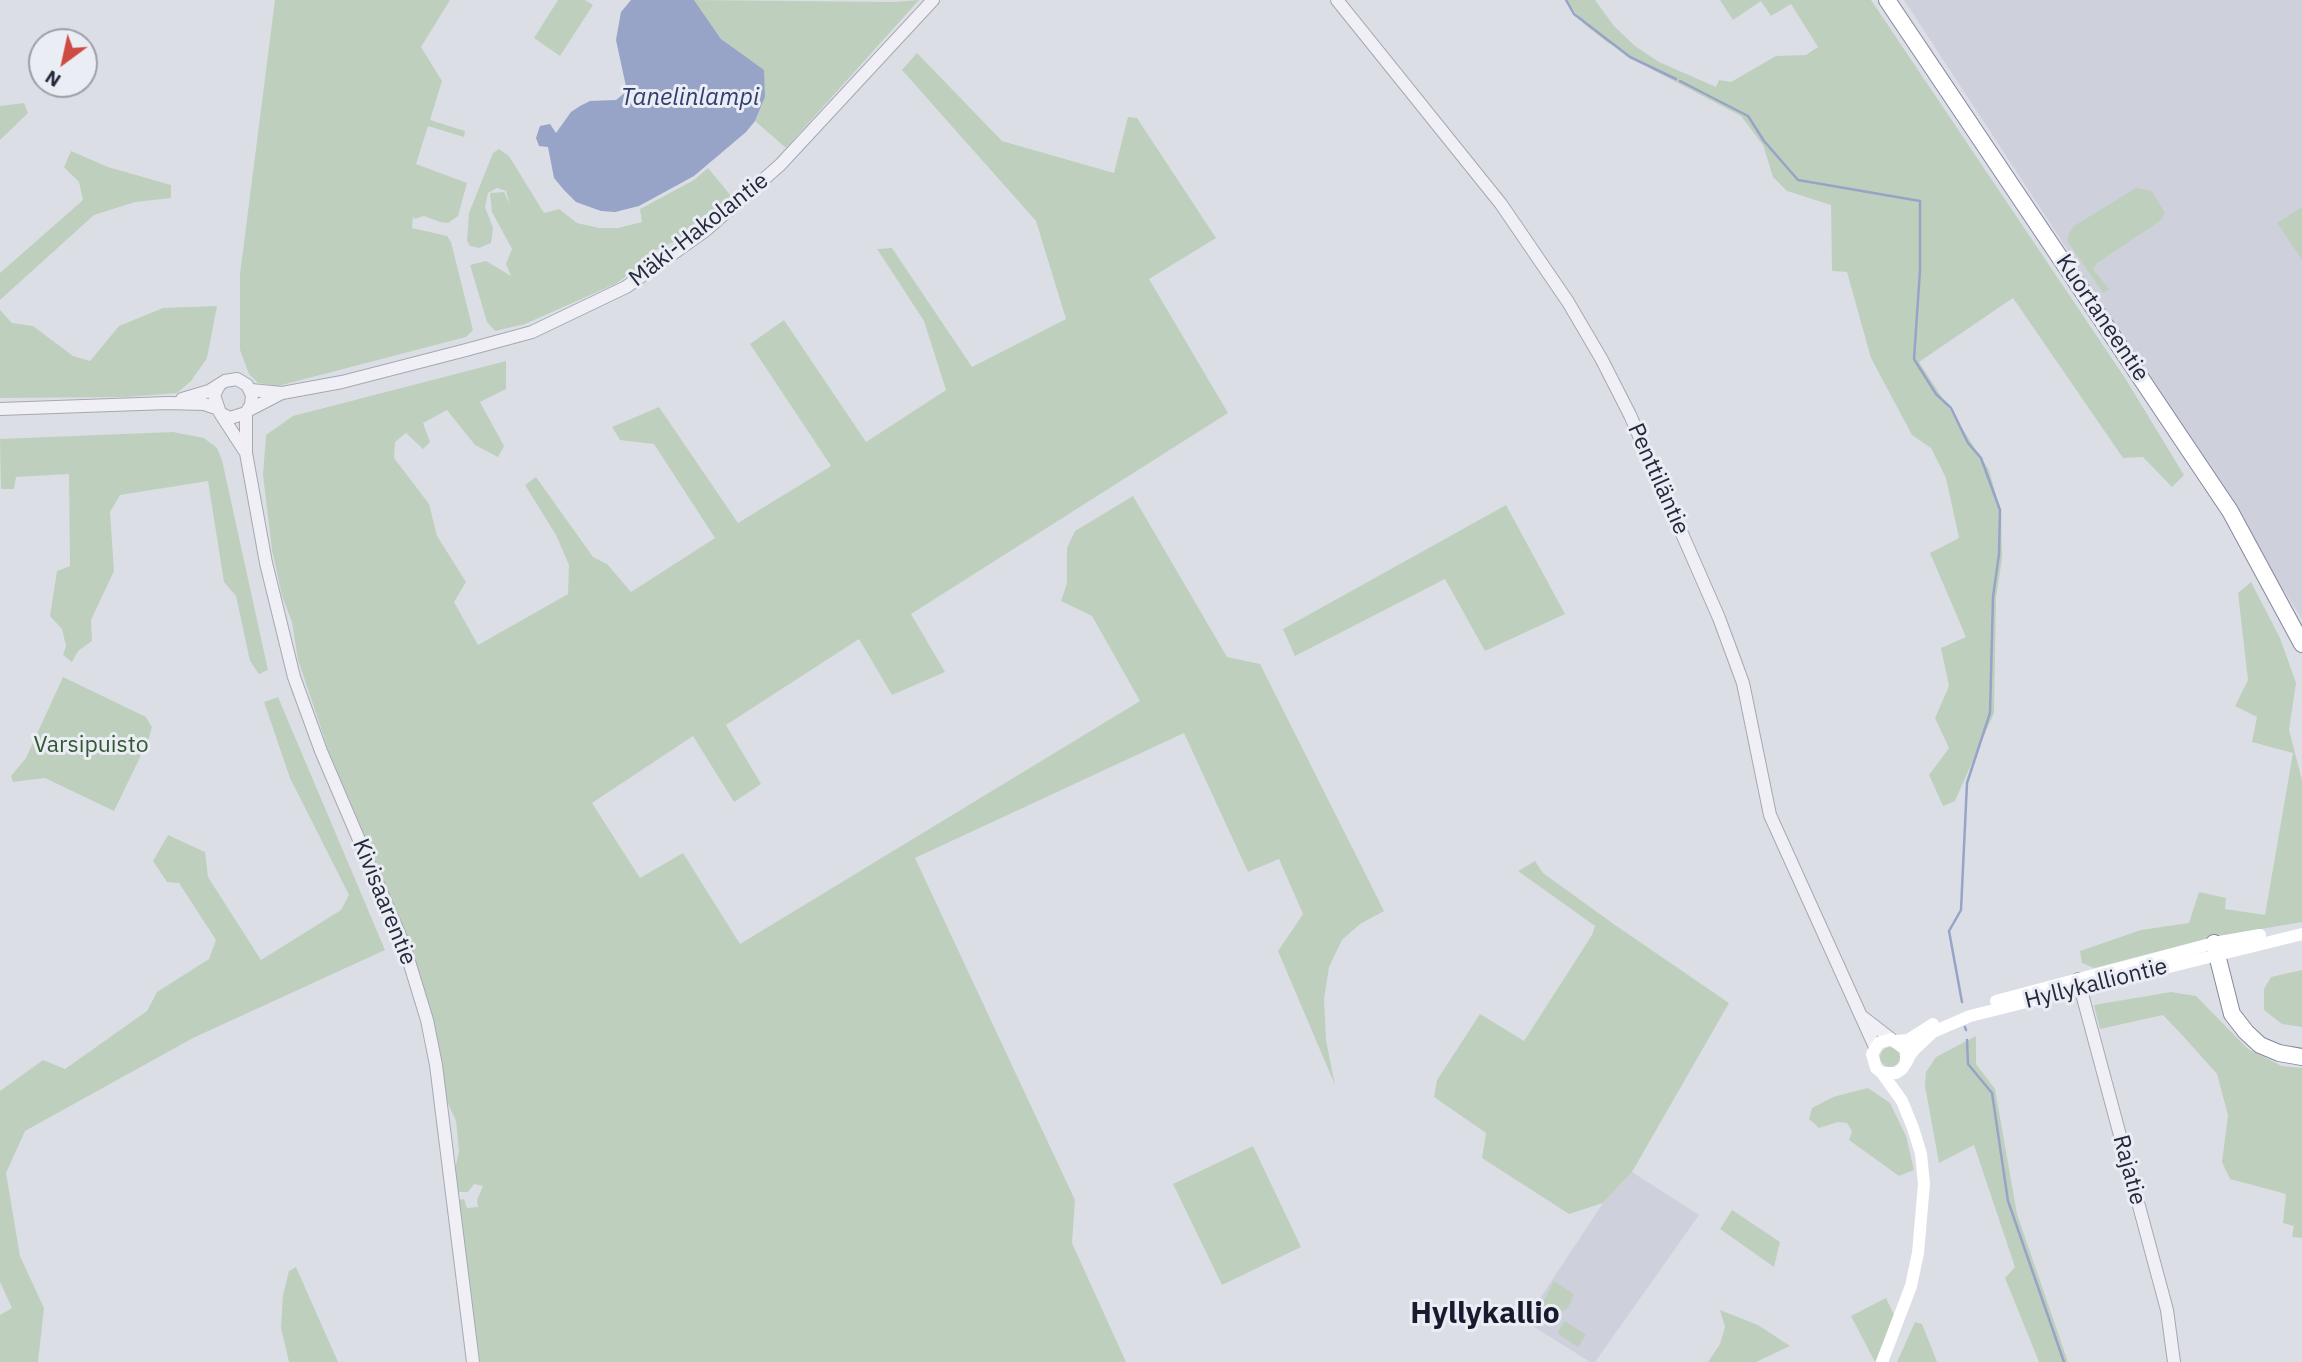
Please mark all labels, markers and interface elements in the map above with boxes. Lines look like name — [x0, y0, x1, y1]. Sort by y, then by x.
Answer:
north arrow — [28, 28, 98, 98]
text: N — [40, 65, 65, 93]
water label: Tanelinlampi — [621, 84, 759, 112]
street label: Mäki-Hakolantie — [624, 167, 774, 293]
street label: Kuortaneentie — [2049, 249, 2155, 387]
street label: Penttiläntie — [1621, 419, 1695, 539]
park label: Varsipuisto — [33, 731, 149, 759]
street label: Kivisaarentie — [346, 835, 422, 969]
street label: Hyllykalliontie — [2022, 953, 2170, 1015]
street label: Rajatie — [2106, 1132, 2152, 1208]
district label: Hyllykallio — [1410, 1296, 1560, 1332]

